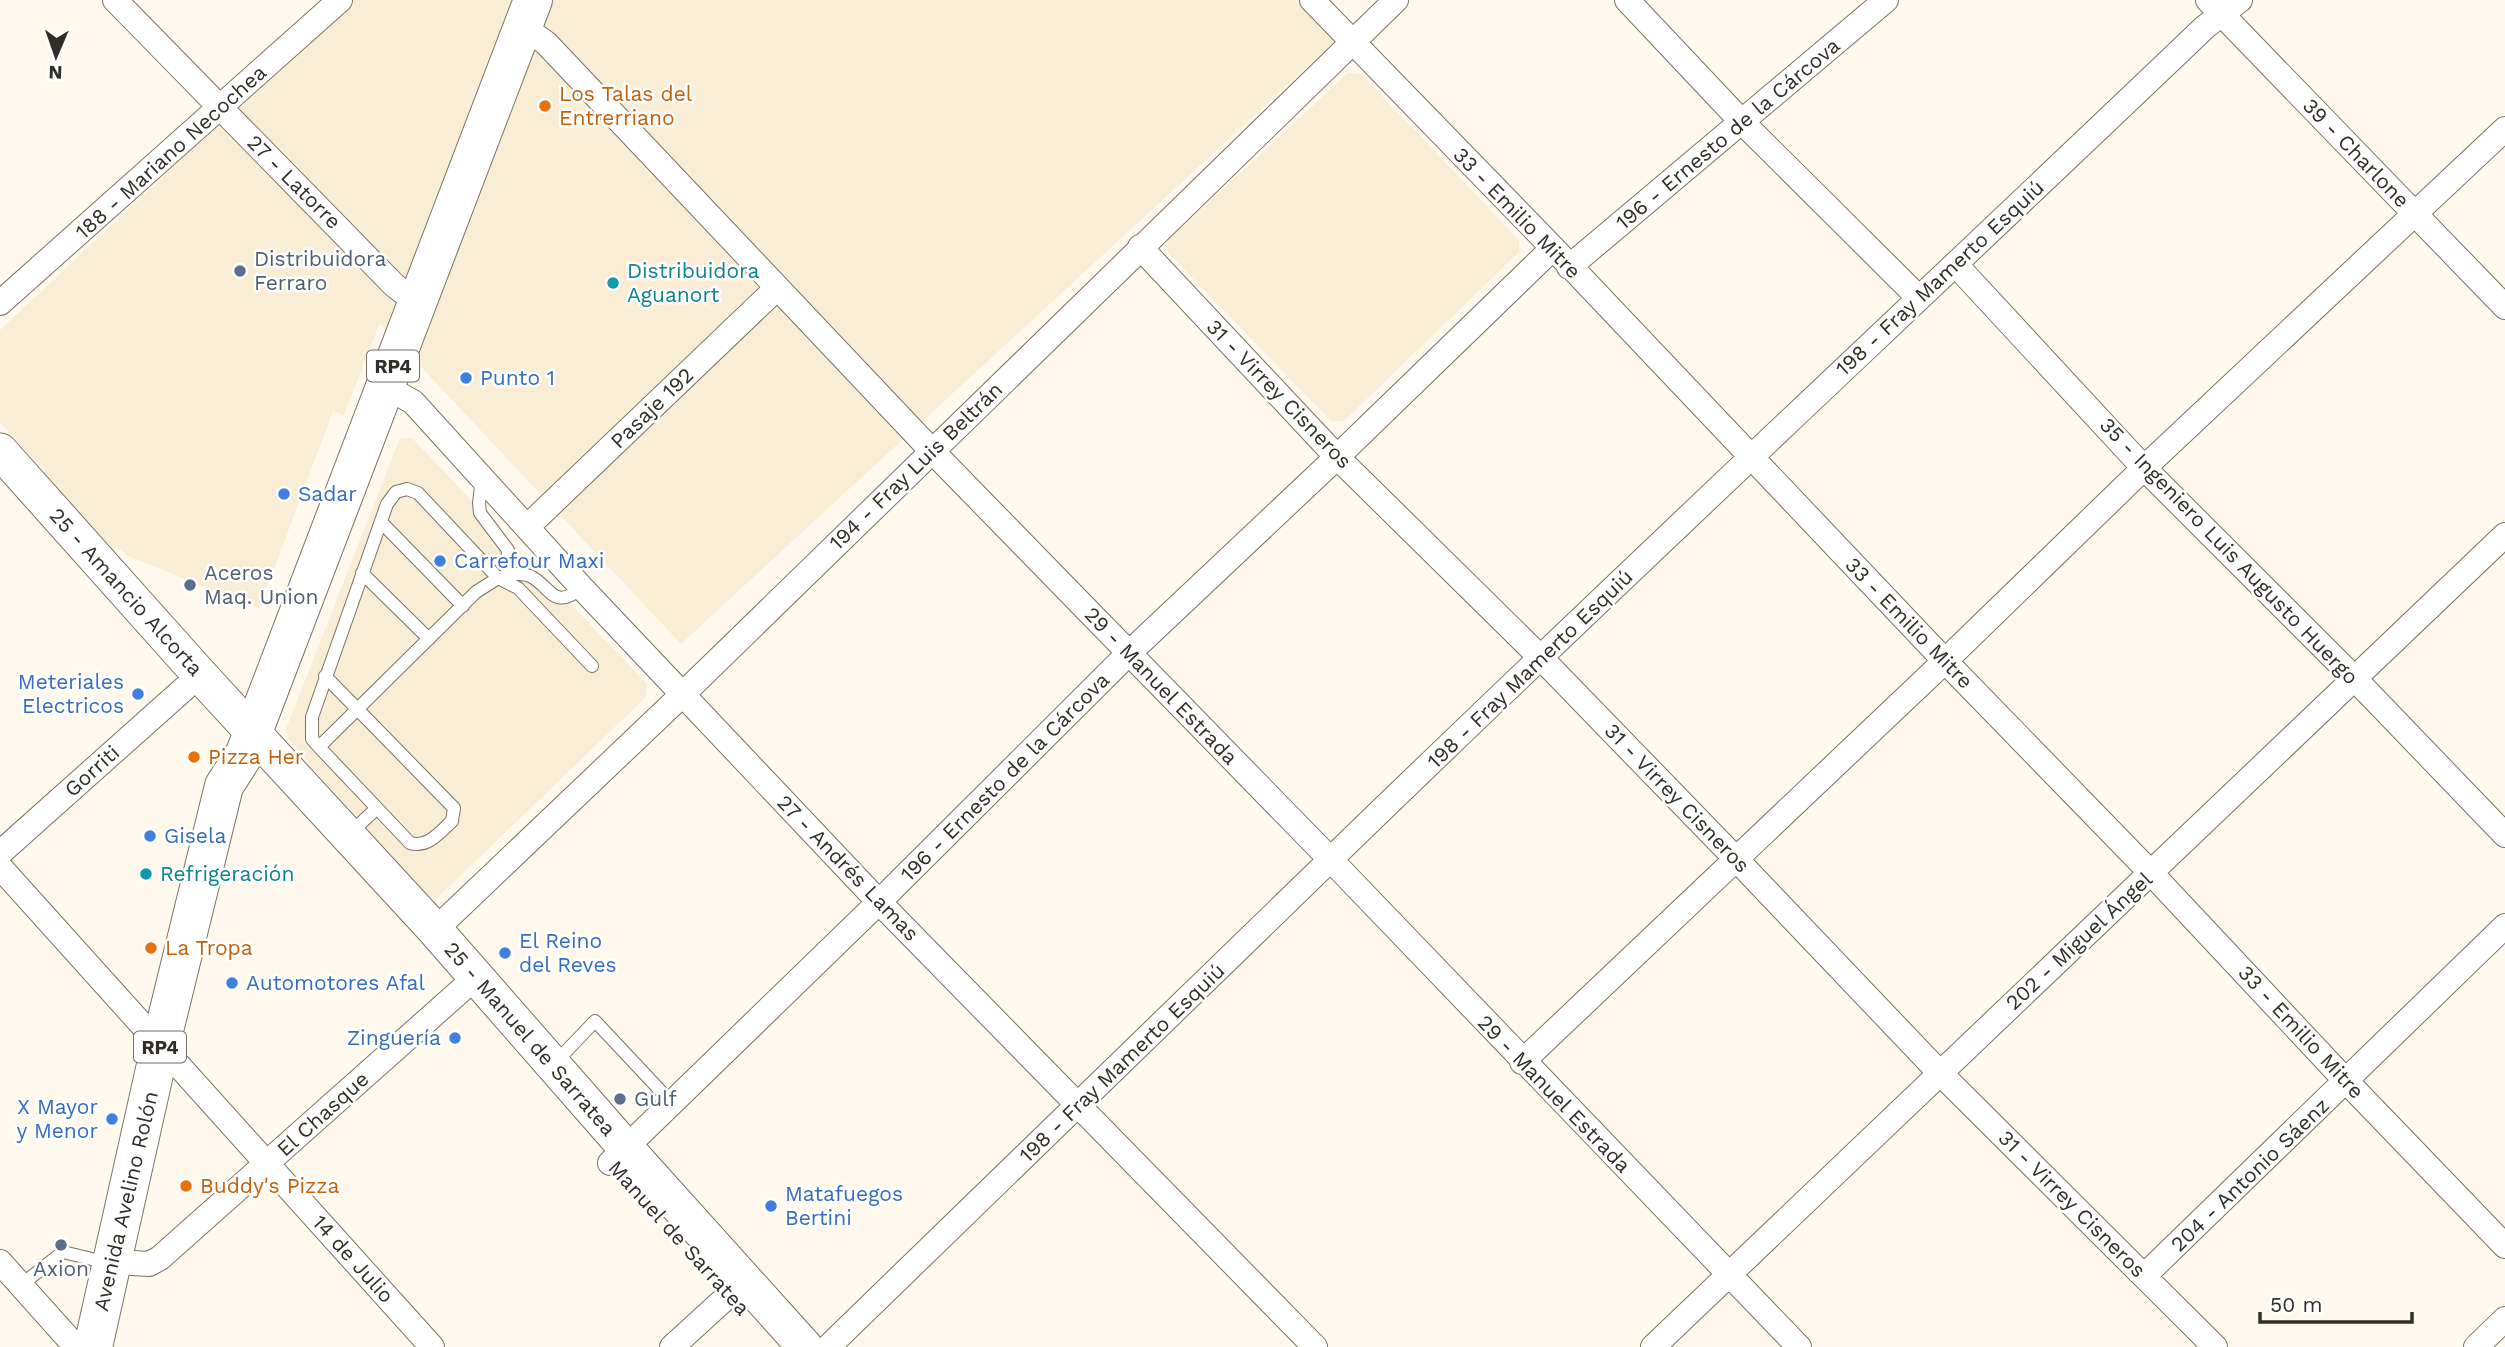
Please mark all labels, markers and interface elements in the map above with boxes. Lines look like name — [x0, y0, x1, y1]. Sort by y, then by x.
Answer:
north arrow — [21, 21, 91, 91]
street label: 196 - Ernesto de la Cárcova — [1611, 33, 1845, 235]
street label: 188 - Mariano Necochea — [70, 59, 271, 244]
text: N — [48, 61, 63, 84]
place label: Los Talas del Entrerriano — [559, 81, 693, 130]
street label: 39 - Charlone — [2298, 93, 2415, 212]
marker: Los Talas del Entrerriano — [537, 98, 553, 114]
street label: 27 - Latorre — [242, 130, 346, 234]
street label: 33 - Emilio Mitre — [1448, 142, 1586, 284]
street label: 198 - Fray Mamerto Esquiú — [1830, 175, 2049, 381]
place label: Distribuidora Ferraro — [254, 246, 386, 295]
place label: Distribuidora Aguanort — [627, 258, 759, 307]
marker: Distribuidora Ferraro — [232, 263, 248, 279]
marker: Distribuidora Aguanort — [605, 275, 621, 291]
street label: 31 - Virrey Cisneros — [1202, 314, 1357, 474]
road number: RP4 — [367, 350, 419, 382]
street label: Pasaje 192 — [605, 362, 698, 453]
place label: Punto 1 — [480, 365, 555, 390]
marker: Punto 1 — [458, 370, 474, 386]
street label: 194 - Fray Luis Beltrán — [824, 376, 1007, 555]
street label: 35 - Ingeniero Luis Augusto Huergo — [2095, 412, 2364, 689]
place label: Sadar — [298, 481, 357, 506]
marker: Sadar — [276, 486, 292, 502]
street label: 25 - Amancio Alcorta — [44, 503, 208, 681]
place label: Carrefour Maxi — [454, 548, 604, 573]
street label: 33 - Emilio Mitre — [1840, 552, 1978, 694]
marker: Carrefour Maxi — [432, 553, 448, 569]
place label: Aceros Maq. Union — [204, 560, 319, 609]
street label: 198 - Fray Mamerto Esquiú — [1422, 564, 1637, 773]
marker: Aceros Maq. Union — [182, 577, 198, 593]
street label: 29 - Manuel Estrada — [1080, 602, 1243, 770]
street label: 196 - Ernesto de la Cárcova — [895, 667, 1114, 886]
place label: Meteriales Electricos — [18, 669, 124, 718]
marker: Meteriales Electricos — [130, 686, 146, 702]
street label: 31 - Virrey Cisneros — [1600, 718, 1755, 878]
street label: Gorriti — [59, 740, 124, 802]
place label: Pizza Her — [208, 744, 304, 769]
marker: Pizza Her — [186, 749, 202, 765]
street label: 27 - Andrés Lamas — [772, 789, 924, 946]
place label: Gisela — [164, 823, 226, 848]
marker: Gisela — [142, 828, 158, 844]
place label: Refrigeración — [160, 861, 294, 886]
marker: Refrigeración — [138, 866, 154, 882]
street label: 202 - Miguel Ángel — [2000, 866, 2157, 1015]
place label: El Reino del Reves — [519, 928, 617, 977]
place label: La Tropa — [165, 935, 253, 960]
street label: 25 - Manuel de Sarratea — [439, 937, 622, 1141]
marker: La Tropa — [143, 940, 159, 956]
marker: El Reino del Reves — [497, 945, 513, 961]
street label: 198 - Fray Mamerto Esquiú — [1014, 958, 1229, 1167]
street label: 33 - Emilio Mitre — [2233, 960, 2369, 1103]
place label: Automotores Afal — [246, 970, 425, 995]
marker: Automotores Afal — [224, 975, 240, 991]
street label: 29 - Manuel Estrada — [1473, 1010, 1636, 1178]
place label: Zinguería — [347, 1025, 441, 1050]
marker: Zinguería — [447, 1030, 463, 1046]
road number: RP4 — [134, 1032, 186, 1063]
street label: El Chasque — [272, 1066, 374, 1161]
place label: Gulf — [634, 1086, 677, 1111]
street label: Avenida Avelino Rolón — [88, 1089, 163, 1313]
marker: Gulf — [612, 1091, 628, 1107]
street label: 204 - Antonio Sáenz — [2165, 1093, 2334, 1257]
place label: X Mayor y Menor — [16, 1094, 98, 1143]
marker: X Mayor y Menor — [104, 1111, 120, 1127]
street label: 31 - Virrey Cisneros — [1994, 1125, 2151, 1282]
street label: Manuel de Sarratea — [603, 1155, 755, 1320]
place label: Buddy's Pizza — [200, 1173, 340, 1198]
marker: Buddy's Pizza — [178, 1178, 194, 1194]
place label: Matafuegos Bertini — [785, 1181, 903, 1230]
marker: Matafuegos Bertini — [763, 1198, 779, 1214]
street label: 14 de Julio — [307, 1210, 399, 1308]
marker: Axion — [53, 1237, 69, 1253]
place label: Axion — [33, 1256, 89, 1281]
scale bar — [2260, 1280, 2412, 1324]
text: 50 m — [2270, 1292, 2322, 1317]

